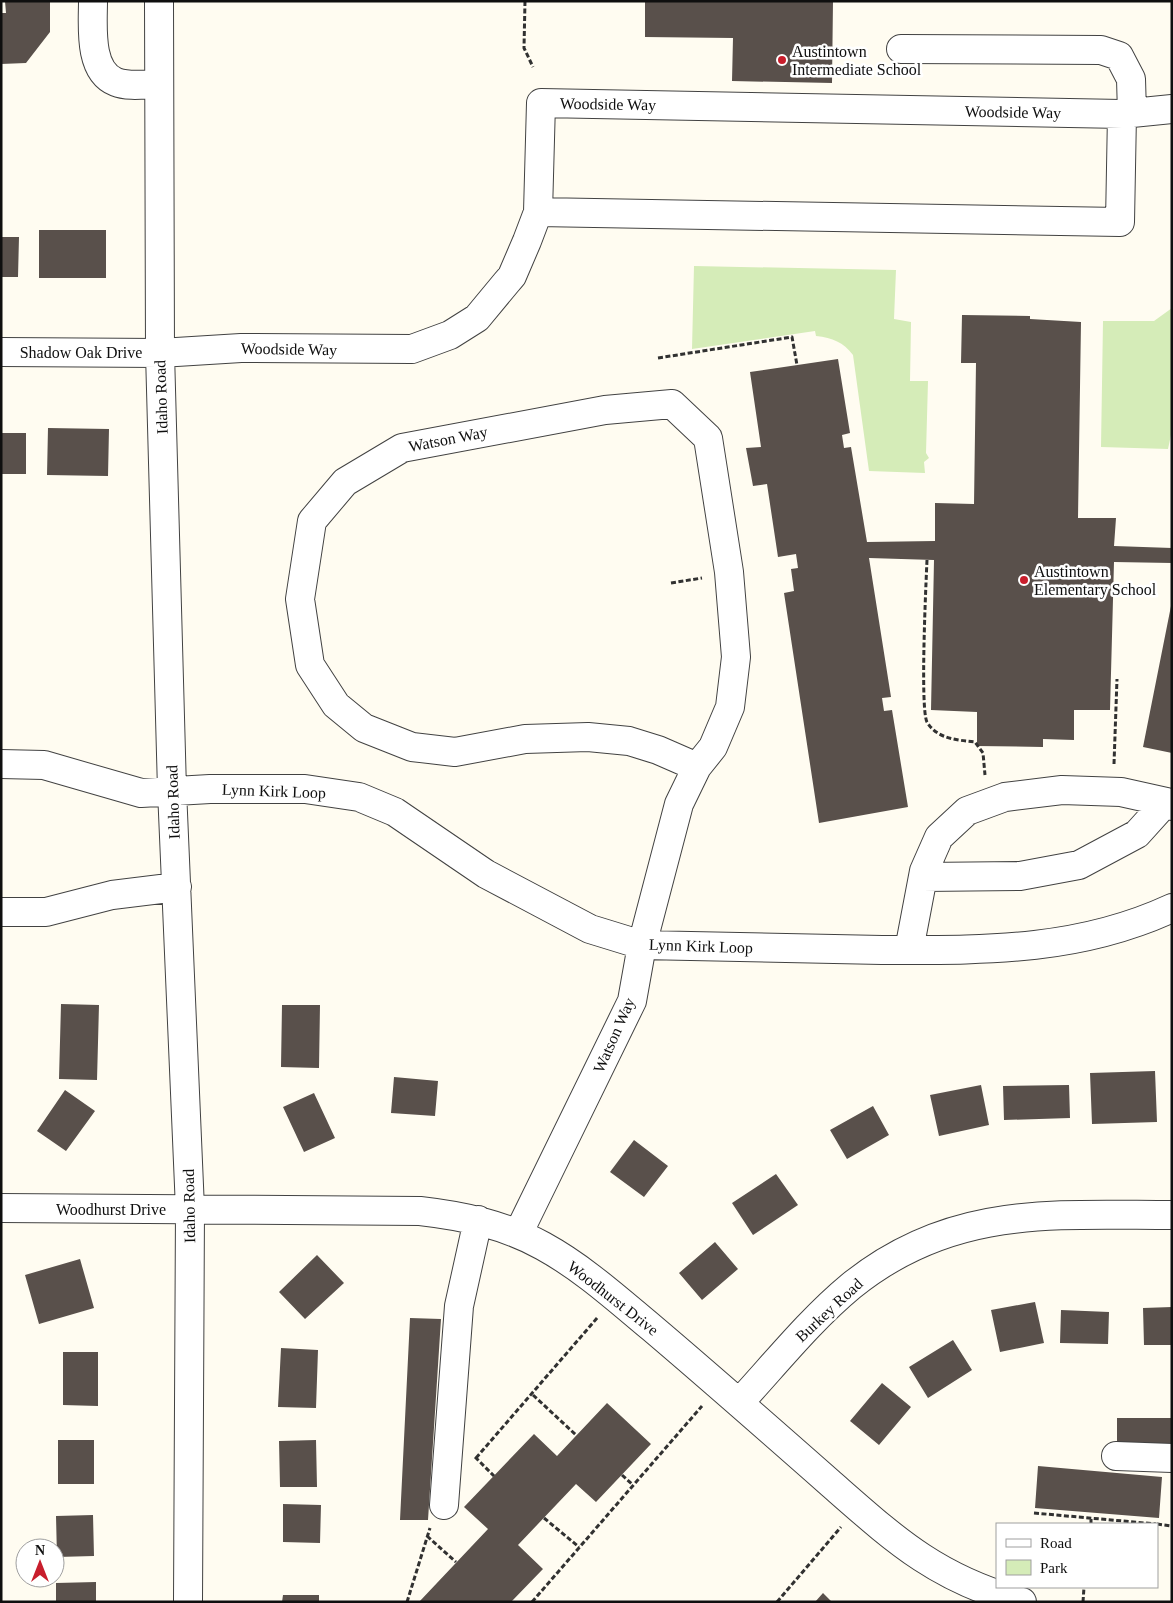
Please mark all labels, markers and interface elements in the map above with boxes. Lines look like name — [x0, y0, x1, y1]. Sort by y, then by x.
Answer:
place label: Austintown Intermediate School — [792, 43, 922, 78]
marker: Austintown Intermediate School — [776, 54, 788, 66]
street label: Woodside Way — [560, 95, 656, 114]
street label: Woodside Way — [965, 103, 1061, 122]
street label: Woodside Way — [241, 340, 337, 359]
street label: Shadow Oak Drive — [20, 344, 142, 361]
street label: Idaho Road — [151, 360, 171, 434]
street label: Watson Way — [407, 423, 489, 456]
place label: Austintown Elementary School — [1034, 563, 1157, 599]
marker: Austintown Elementary School — [1018, 574, 1030, 586]
street label: Idaho Road — [163, 765, 183, 839]
street label: Lynn Kirk Loop — [222, 781, 326, 802]
street label: Lynn Kirk Loop — [649, 936, 753, 957]
street label: Watson Way — [590, 995, 639, 1076]
street label: Idaho Road — [180, 1169, 198, 1243]
street label: Woodhurst Drive — [56, 1201, 166, 1218]
street label: Woodhurst Drive — [564, 1257, 662, 1339]
street label: Burkey Road — [792, 1275, 867, 1346]
legend — [996, 1523, 1158, 1588]
text: Road — [1040, 1535, 1072, 1551]
north arrow — [15, 1538, 65, 1588]
text: N — [35, 1543, 45, 1558]
text: Park — [1040, 1560, 1068, 1576]

